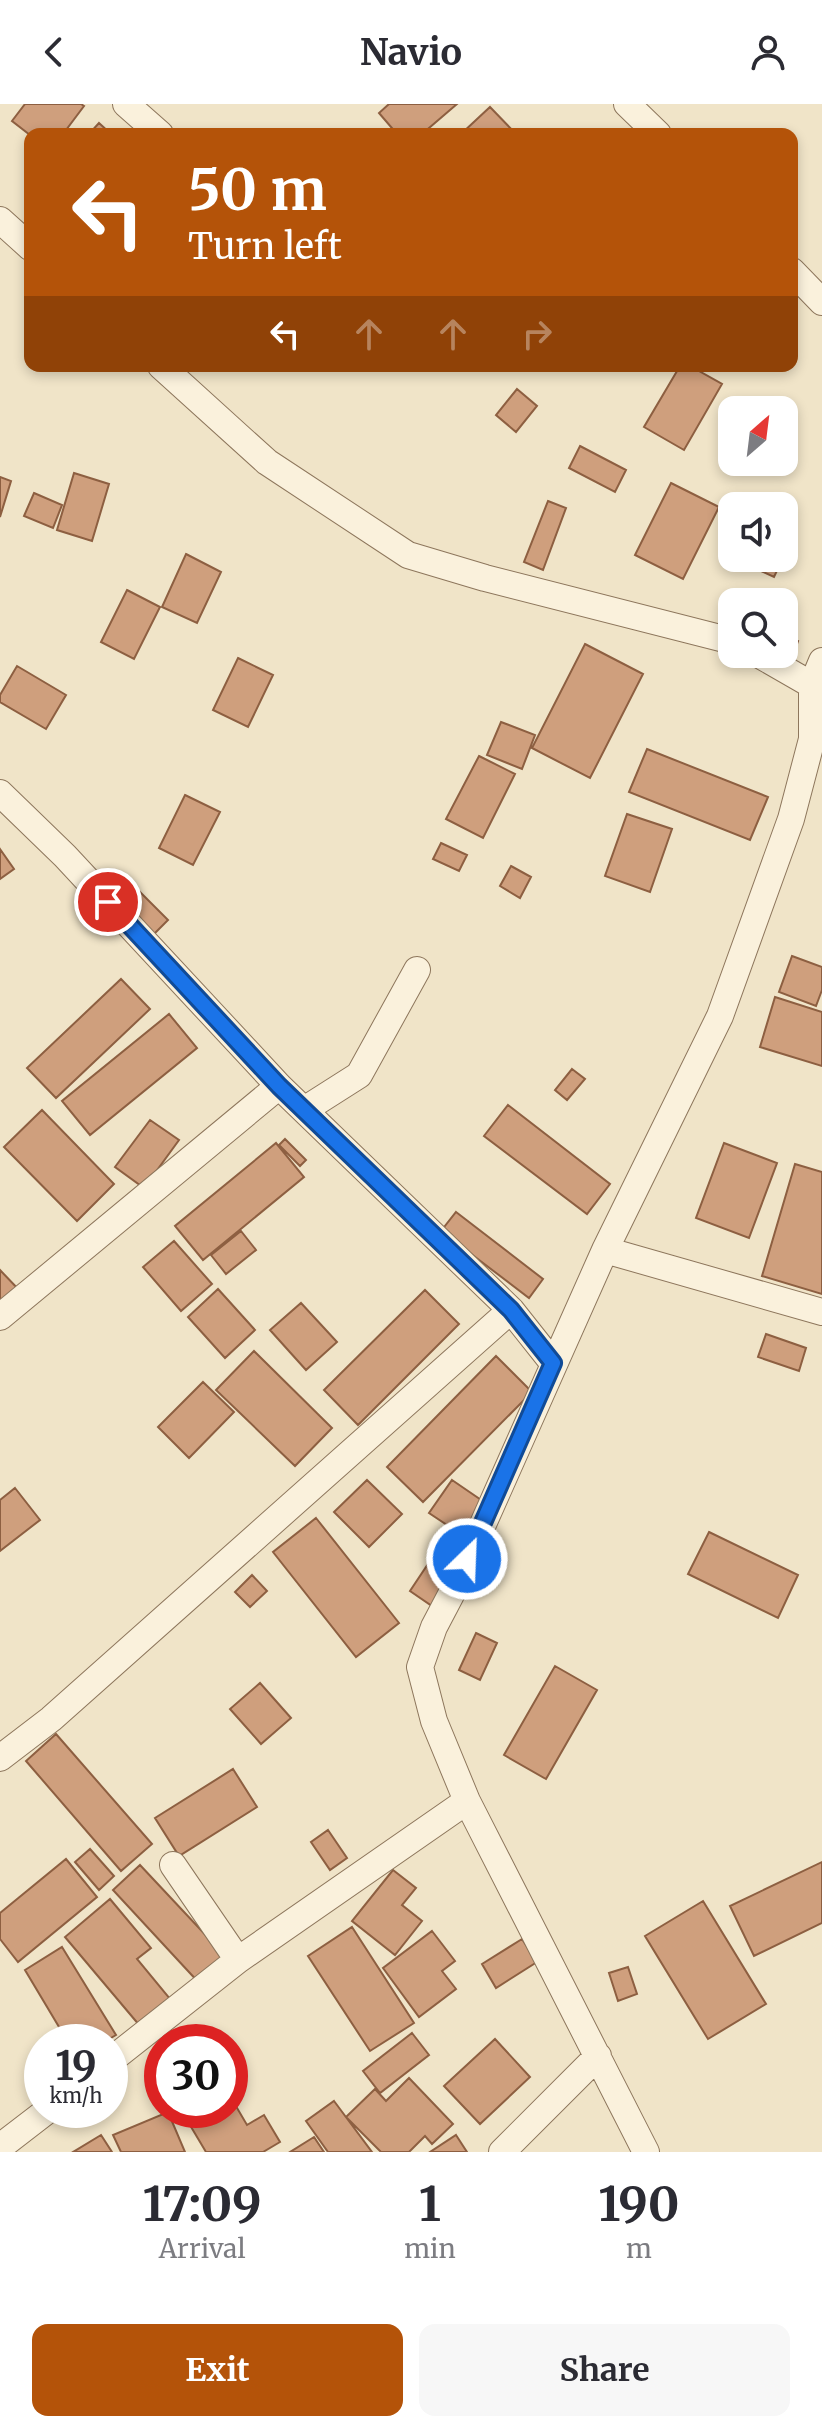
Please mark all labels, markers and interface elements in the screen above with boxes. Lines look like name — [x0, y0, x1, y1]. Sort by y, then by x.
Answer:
icon: back — [32, 30, 76, 74]
text: Navio — [360, 30, 462, 75]
icon: person — [746, 30, 790, 74]
text: 50 m — [188, 155, 327, 225]
icon: left — [56, 160, 160, 264]
text: Turn left — [188, 224, 342, 269]
icon: left — [263, 312, 307, 356]
icon: ahead — [347, 312, 391, 356]
icon: ahead — [431, 312, 475, 356]
icon: right — [515, 312, 559, 356]
north arrow — [718, 396, 798, 476]
map controls — [718, 396, 798, 668]
button: sound — [718, 492, 798, 572]
button: search — [718, 588, 798, 668]
pin — [74, 868, 142, 936]
icon: arrive — [86, 880, 130, 924]
position arrow — [425, 1517, 509, 1601]
speed limit sign: 30 — [144, 2024, 248, 2128]
text: 19 — [55, 2041, 97, 2091]
text: km/h — [50, 2083, 102, 2108]
text: 17:09 — [142, 2174, 262, 2234]
text: 1 — [419, 2174, 441, 2234]
text: 190 — [598, 2174, 680, 2234]
text: Arrival — [159, 2232, 246, 2265]
text: min — [404, 2232, 456, 2265]
text: m — [626, 2232, 652, 2265]
button: Exit — [32, 2324, 403, 2416]
button: Share — [419, 2324, 790, 2416]

